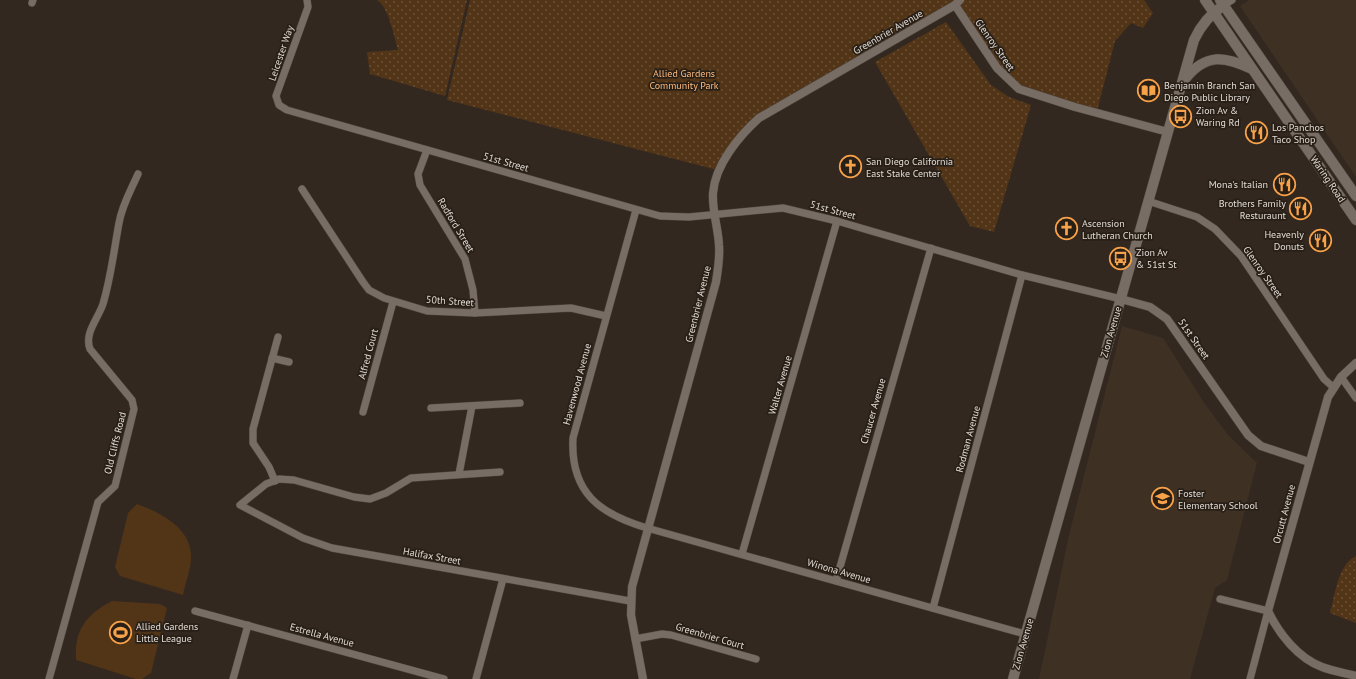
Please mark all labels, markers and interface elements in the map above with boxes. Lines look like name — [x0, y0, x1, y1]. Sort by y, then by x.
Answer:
street label: Greenbrier Avenue — [851, 7, 925, 57]
street label: Glenroy Street — [972, 16, 1018, 74]
street label: Leicester Way — [265, 23, 297, 82]
park label: Allied Gardens Community Park — [649, 67, 719, 92]
library icon: Benjamin Branch San Diego Public Library — [1135, 78, 1161, 104]
place label: Benjamin Branch San Diego Public Library — [1164, 79, 1255, 104]
bus stop icon: Zion Av & Waring Rd — [1168, 103, 1194, 129]
place label: Zion Av & Waring Rd — [1196, 104, 1240, 129]
restaurant icon: Los Panchos Taco Shop — [1243, 120, 1269, 146]
place label: Los Panchos Taco Shop — [1272, 121, 1324, 146]
street label: 51st Street — [482, 149, 531, 175]
street label: Waring Road — [1308, 153, 1348, 205]
church icon: San Diego California East Stake Center — [837, 154, 863, 180]
place label: San Diego California East Stake Center — [866, 155, 953, 180]
restaurant icon: Mona's Italian — [1271, 171, 1297, 197]
place label: Mona's Italian — [1209, 178, 1268, 191]
street label: Radford Street — [435, 195, 478, 255]
restaurant icon: Brothers Family Resturaunt — [1288, 196, 1314, 222]
place label: Brothers Family Resturaunt — [1219, 197, 1287, 222]
street label: 51st Street — [809, 198, 858, 222]
church icon: Ascension Lutheran Church — [1053, 216, 1079, 242]
place label: Ascension Lutheran Church — [1082, 217, 1153, 242]
restaurant icon: Heavenly Donuts — [1307, 227, 1333, 253]
place label: Heavenly Donuts — [1264, 228, 1304, 253]
street label: Glenroy Street — [1240, 243, 1286, 301]
bus stop icon: Zion Av & 51st St — [1107, 245, 1133, 271]
place label: Zion Av & 51st St — [1136, 246, 1177, 271]
street label: Greenbrier Avenue — [682, 264, 714, 344]
street label: 50th Street — [426, 293, 475, 309]
street label: Zion Avenue — [1098, 305, 1124, 359]
street label: 51st Street — [1175, 316, 1213, 362]
street label: Alfred Court — [355, 327, 381, 381]
street label: Havenwood Avenue — [560, 342, 594, 426]
street label: Walter Avenue — [765, 354, 795, 416]
street label: Chaucer Avenue — [857, 377, 889, 445]
street label: Rodman Avenue — [953, 404, 983, 474]
street label: Old Cliffs Road — [101, 411, 129, 475]
street label: Orcutt Avenue — [1270, 483, 1298, 545]
school or university icon: Foster Elementary School — [1150, 486, 1176, 512]
place label: Foster Elementary School — [1178, 487, 1258, 512]
street label: Halifax Street — [402, 545, 463, 568]
street label: Winona Avenue — [806, 556, 872, 586]
street label: Zion Avenue — [1010, 617, 1036, 671]
sports icon: Allied Gardens Little League — [108, 619, 134, 645]
place label: Allied Gardens Little League — [136, 620, 198, 645]
street label: Estrella Avenue — [289, 620, 355, 650]
street label: Greenbrier Court — [674, 620, 746, 652]

